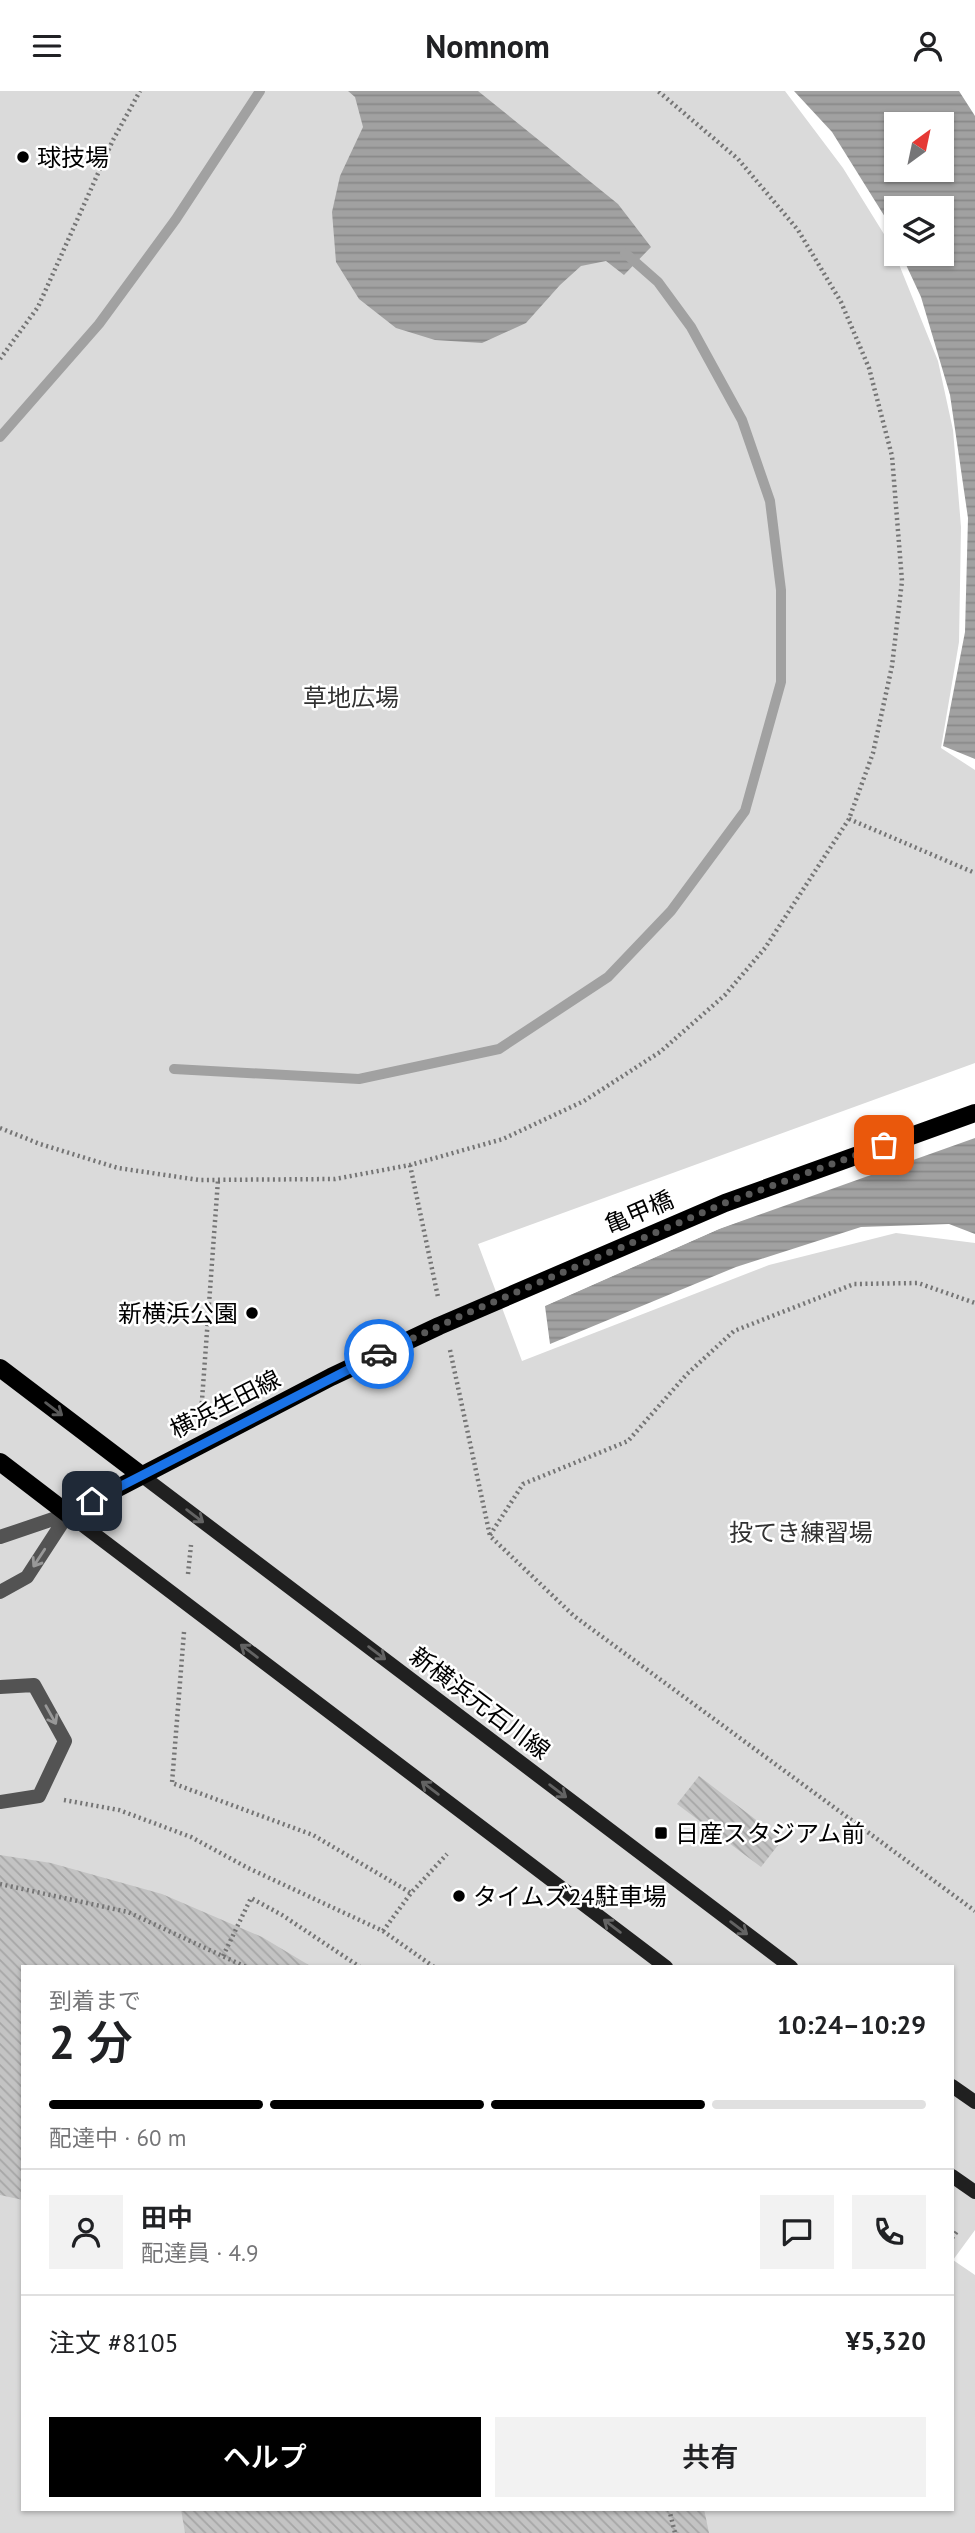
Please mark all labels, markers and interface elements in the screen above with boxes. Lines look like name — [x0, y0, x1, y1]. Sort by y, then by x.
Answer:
text: Nomnom — [425, 25, 550, 67]
icon: menu — [28, 27, 66, 65]
icon: person — [909, 27, 947, 65]
north arrow — [884, 112, 954, 182]
map controls — [884, 112, 954, 266]
place label: 球技場 — [37, 142, 109, 173]
marker: 球技場 — [15, 149, 31, 165]
button: layers — [884, 196, 954, 266]
park label: 草地広場 — [303, 682, 399, 713]
pin — [854, 1115, 914, 1175]
icon: bag — [865, 1126, 903, 1164]
street label: 亀甲橋 — [600, 1184, 678, 1240]
place label: 新横浜公園 — [118, 1298, 238, 1329]
marker: 新横浜公園 — [244, 1305, 260, 1321]
courier — [344, 1319, 414, 1389]
icon: car — [360, 1335, 398, 1373]
street label: 横浜生田線 — [165, 1363, 285, 1445]
one-way arrow — [45, 1402, 63, 1417]
pin — [62, 1471, 122, 1531]
icon: home — [73, 1482, 111, 1520]
one-way arrow — [186, 1508, 205, 1523]
park label: 投てき練習場 — [729, 1517, 873, 1548]
one-way arrow — [32, 1548, 46, 1568]
street label: 新横浜元石川線 — [404, 1640, 556, 1766]
one-way arrow — [240, 1643, 259, 1658]
one-way arrow — [367, 1646, 385, 1661]
one-way arrow — [44, 1704, 58, 1725]
one-way arrow — [422, 1781, 440, 1796]
one-way arrow — [548, 1783, 567, 1798]
place label: 日産スタジアム前 — [675, 1818, 865, 1849]
marker: 日産スタジアム前 — [653, 1825, 669, 1841]
place label: タイムズ24駐車場 — [473, 1881, 667, 1912]
marker: タイムズ24駐車場 — [451, 1888, 467, 1904]
one-way arrow — [603, 1918, 621, 1933]
one-way arrow — [730, 1920, 749, 1935]
text: 到着まで — [49, 1986, 141, 2015]
text: 10:24–10:29 — [777, 2008, 926, 2041]
text: 2 分 — [49, 2012, 133, 2072]
text: 配達中 · 60 m — [49, 2123, 186, 2152]
button: person — [49, 2195, 123, 2269]
button: chat — [760, 2195, 834, 2269]
button: phone — [852, 2195, 926, 2269]
text: 田中 — [141, 2201, 193, 2234]
text: 配達員 · 4.9 — [141, 2238, 258, 2267]
text: ¥5,320 — [846, 2324, 926, 2357]
text: 注文 #8105 — [49, 2326, 179, 2359]
button: ヘルプ — [49, 2417, 481, 2497]
button: 共有 — [495, 2417, 926, 2497]

